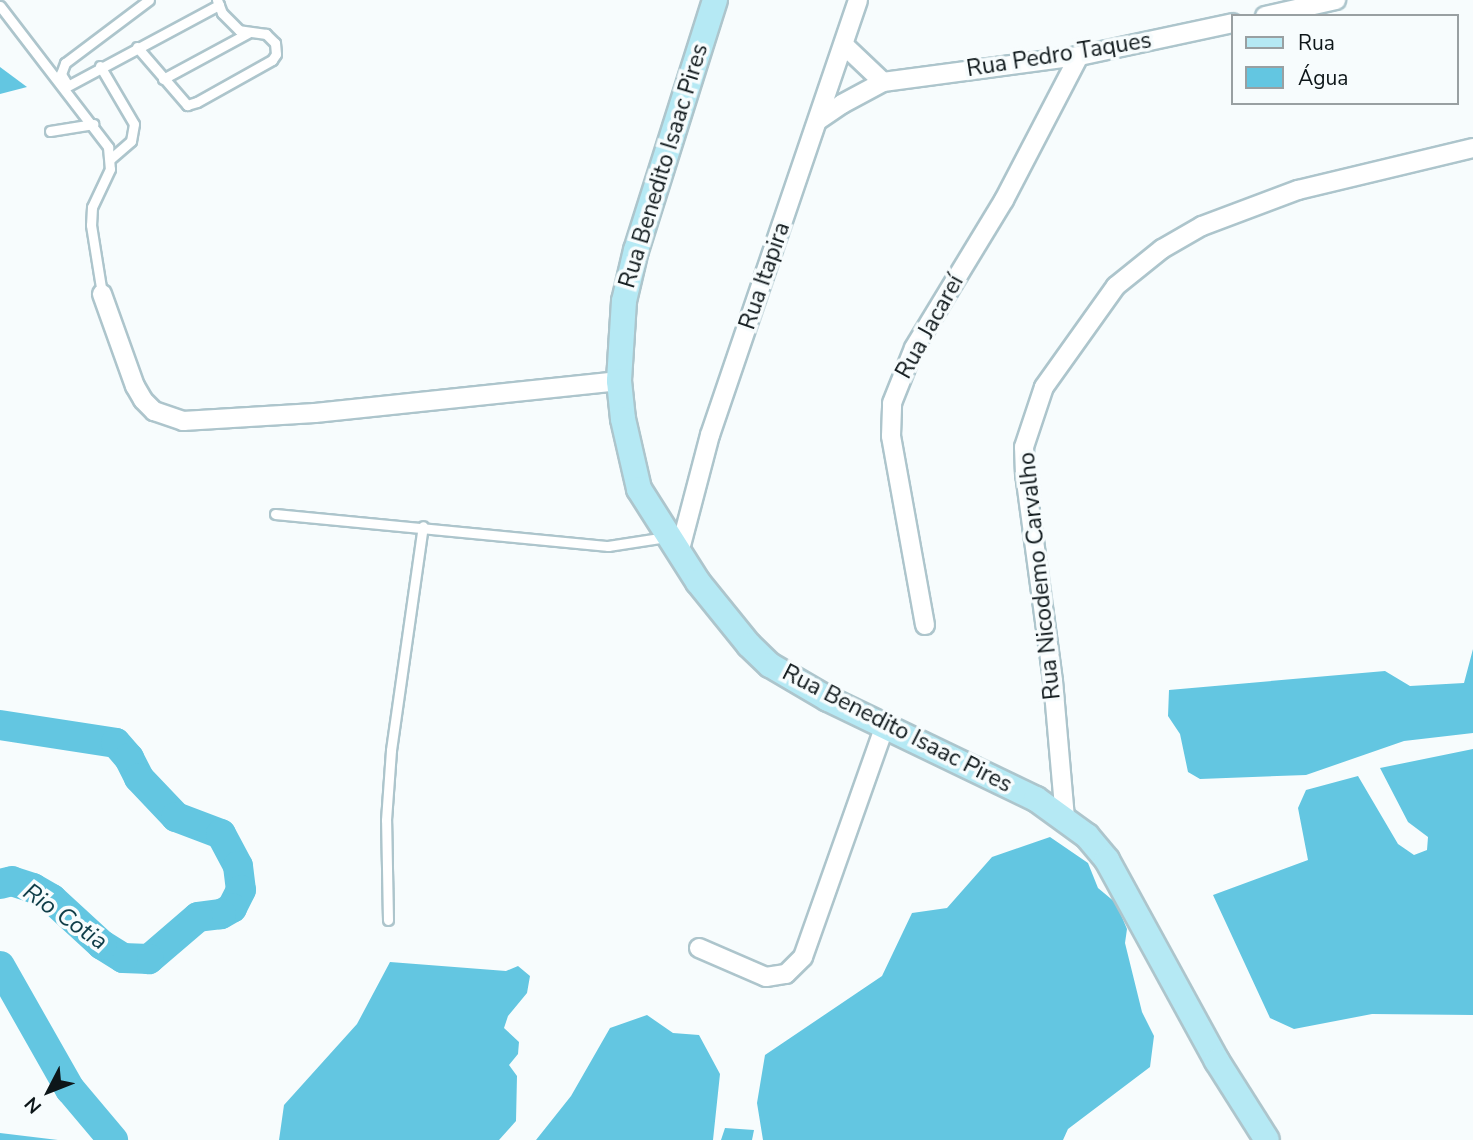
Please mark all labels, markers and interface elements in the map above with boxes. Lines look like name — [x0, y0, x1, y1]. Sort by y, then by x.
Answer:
legend — [1232, 14, 1459, 105]
street label: Rua Pedro Taques — [965, 27, 1153, 83]
text: Rua — [1298, 29, 1335, 57]
street label: Rua Benedito Isaac Pires — [614, 41, 714, 291]
text: Água — [1298, 64, 1348, 92]
street label: Rua Itapira — [734, 219, 796, 333]
street label: Rua Jacareí — [890, 270, 970, 384]
street label: Rua Nicodemo Carvalho — [1013, 451, 1067, 701]
street label: Rua Benedito Isaac Pires — [778, 659, 1016, 799]
water label: Rio Cotia — [17, 878, 113, 956]
north arrow — [14, 1056, 84, 1126]
text: N — [19, 1091, 48, 1119]

